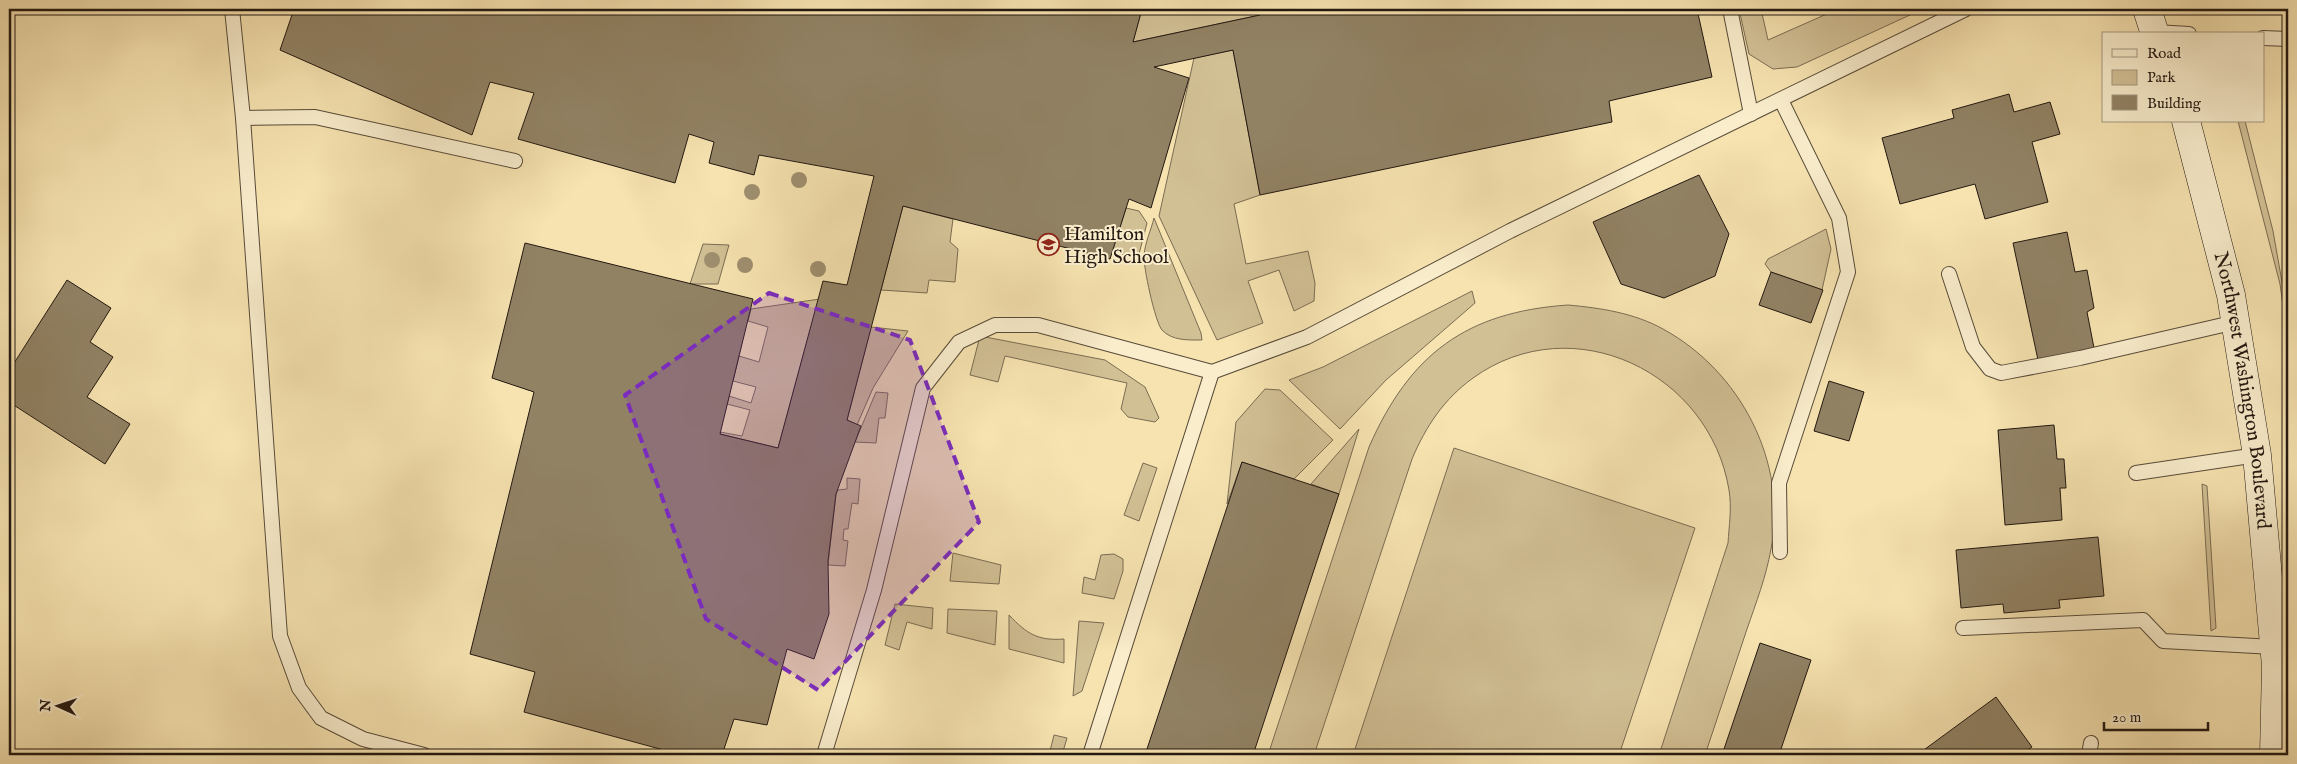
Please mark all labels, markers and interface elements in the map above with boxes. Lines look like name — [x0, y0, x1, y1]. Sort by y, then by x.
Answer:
legend — [2102, 32, 2264, 122]
text: Road — [2147, 44, 2182, 63]
text: Park — [2147, 68, 2177, 87]
text: Building — [2147, 94, 2202, 113]
place label: Hamilton High School — [1064, 222, 1169, 270]
school or university icon: Hamilton High School — [1036, 233, 1060, 257]
street label: Northwest Washington Boulevard — [2208, 249, 2276, 531]
north arrow — [32, 682, 82, 732]
text: N — [37, 699, 55, 713]
scale bar — [2104, 699, 2208, 731]
text: 20 m — [2112, 708, 2142, 727]

